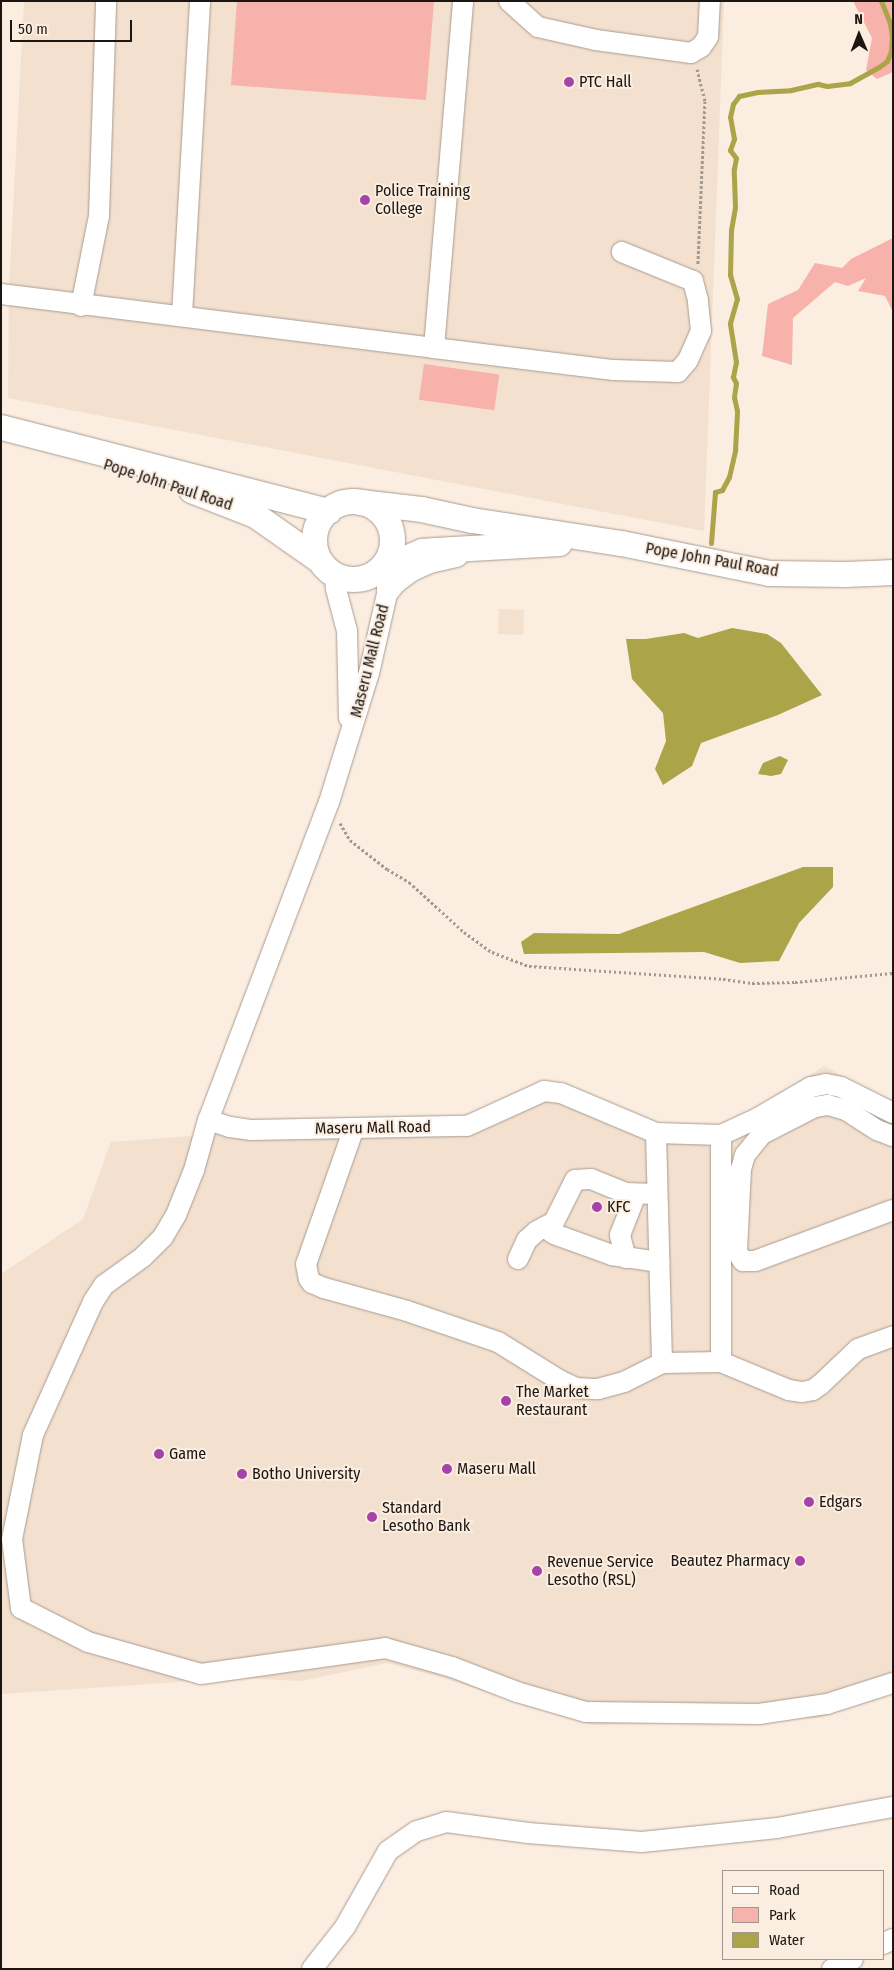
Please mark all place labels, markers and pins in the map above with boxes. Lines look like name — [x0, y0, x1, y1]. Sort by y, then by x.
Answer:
place label: PTC Hall — [579, 72, 632, 92]
marker: PTC Hall — [563, 76, 575, 88]
place label: Police Training College — [375, 181, 470, 219]
marker: Police Training College — [359, 194, 371, 206]
place label: KFC — [607, 1197, 630, 1217]
marker: KFC — [591, 1201, 603, 1213]
place label: The Market Restaurant — [516, 1382, 589, 1420]
marker: The Market Restaurant — [500, 1395, 512, 1407]
place label: Game — [169, 1444, 206, 1464]
marker: Game — [153, 1448, 165, 1460]
place label: Maseru Mall — [457, 1459, 536, 1479]
marker: Maseru Mall — [441, 1463, 453, 1475]
place label: Botho University — [252, 1464, 360, 1484]
marker: Botho University — [236, 1468, 248, 1480]
place label: Edgars — [819, 1492, 862, 1512]
marker: Edgars — [803, 1496, 815, 1508]
place label: Standard Lesotho Bank — [382, 1498, 470, 1536]
marker: Standard Lesotho Bank — [366, 1511, 378, 1523]
place label: Beautez Pharmacy — [670, 1551, 790, 1571]
place label: Revenue Service Lesotho (RSL) — [547, 1552, 654, 1590]
marker: Beautez Pharmacy — [794, 1555, 806, 1567]
marker: Revenue Service Lesotho (RSL) — [531, 1565, 543, 1577]

